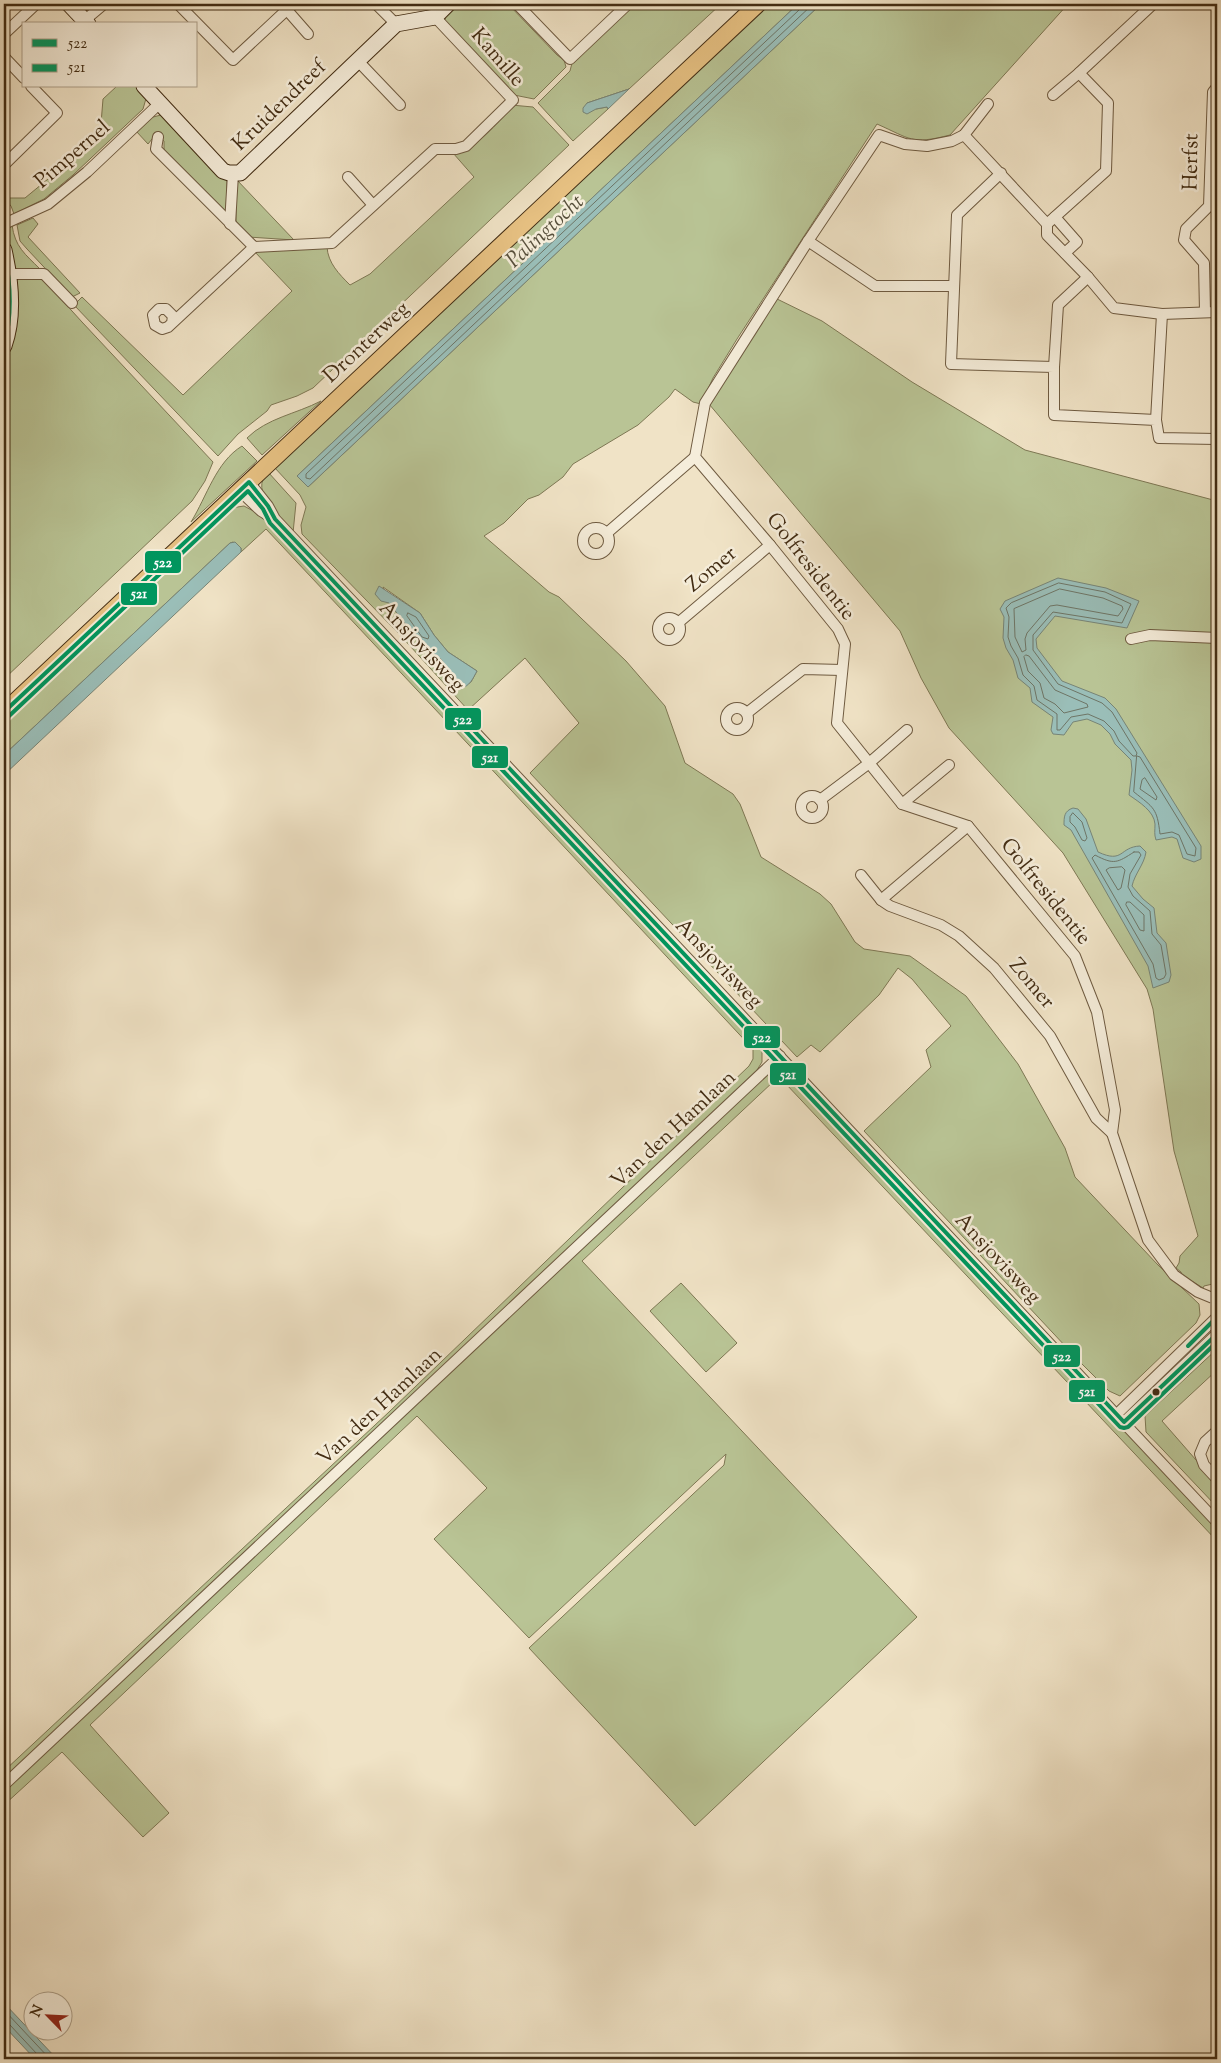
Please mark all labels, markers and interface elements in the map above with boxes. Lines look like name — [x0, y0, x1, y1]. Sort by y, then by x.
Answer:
legend — [22, 22, 198, 88]
street label: Kamille — [463, 22, 531, 94]
text: 522 — [67, 34, 87, 55]
street label: Kruidendreef — [226, 52, 335, 159]
text: 521 — [67, 58, 85, 79]
street label: Pimpernel — [29, 113, 118, 196]
street label: Herfst — [1177, 133, 1207, 191]
water label: Palingtocht — [500, 187, 593, 277]
street label: Dronterweg — [317, 295, 417, 391]
street label: Golfresidentie — [758, 507, 862, 627]
street label: Zomer — [680, 540, 744, 600]
line badge: 522 — [144, 550, 182, 574]
text: 522 — [153, 554, 172, 574]
line badge: 521 — [120, 582, 158, 606]
text: 521 — [130, 585, 147, 605]
street label: Ansjovisweg — [371, 595, 471, 699]
line badge: 522 — [444, 707, 482, 731]
text: 522 — [453, 711, 472, 731]
line badge: 521 — [471, 745, 509, 769]
text: 521 — [481, 749, 498, 769]
street label: Golfresidentie — [992, 832, 1098, 952]
street label: Ansjovisweg — [667, 912, 769, 1016]
street label: Zomer — [1001, 952, 1061, 1016]
line badge: 522 — [743, 1025, 781, 1049]
text: 522 — [752, 1029, 771, 1049]
line badge: 521 — [769, 1062, 807, 1086]
street label: Van den Hamlaan — [605, 1064, 743, 1196]
text: 521 — [779, 1066, 796, 1086]
street label: Ansjovisweg — [947, 1207, 1047, 1311]
street label: Van den Hamlaan — [311, 1341, 449, 1473]
line badge: 522 — [1043, 1344, 1081, 1368]
text: 522 — [1052, 1348, 1071, 1368]
line badge: 521 — [1068, 1379, 1106, 1403]
text: 521 — [1078, 1383, 1095, 1403]
unlabelled marker — [1151, 1387, 1161, 1397]
north arrow — [22, 1990, 72, 2040]
text: N — [27, 2002, 49, 2021]

